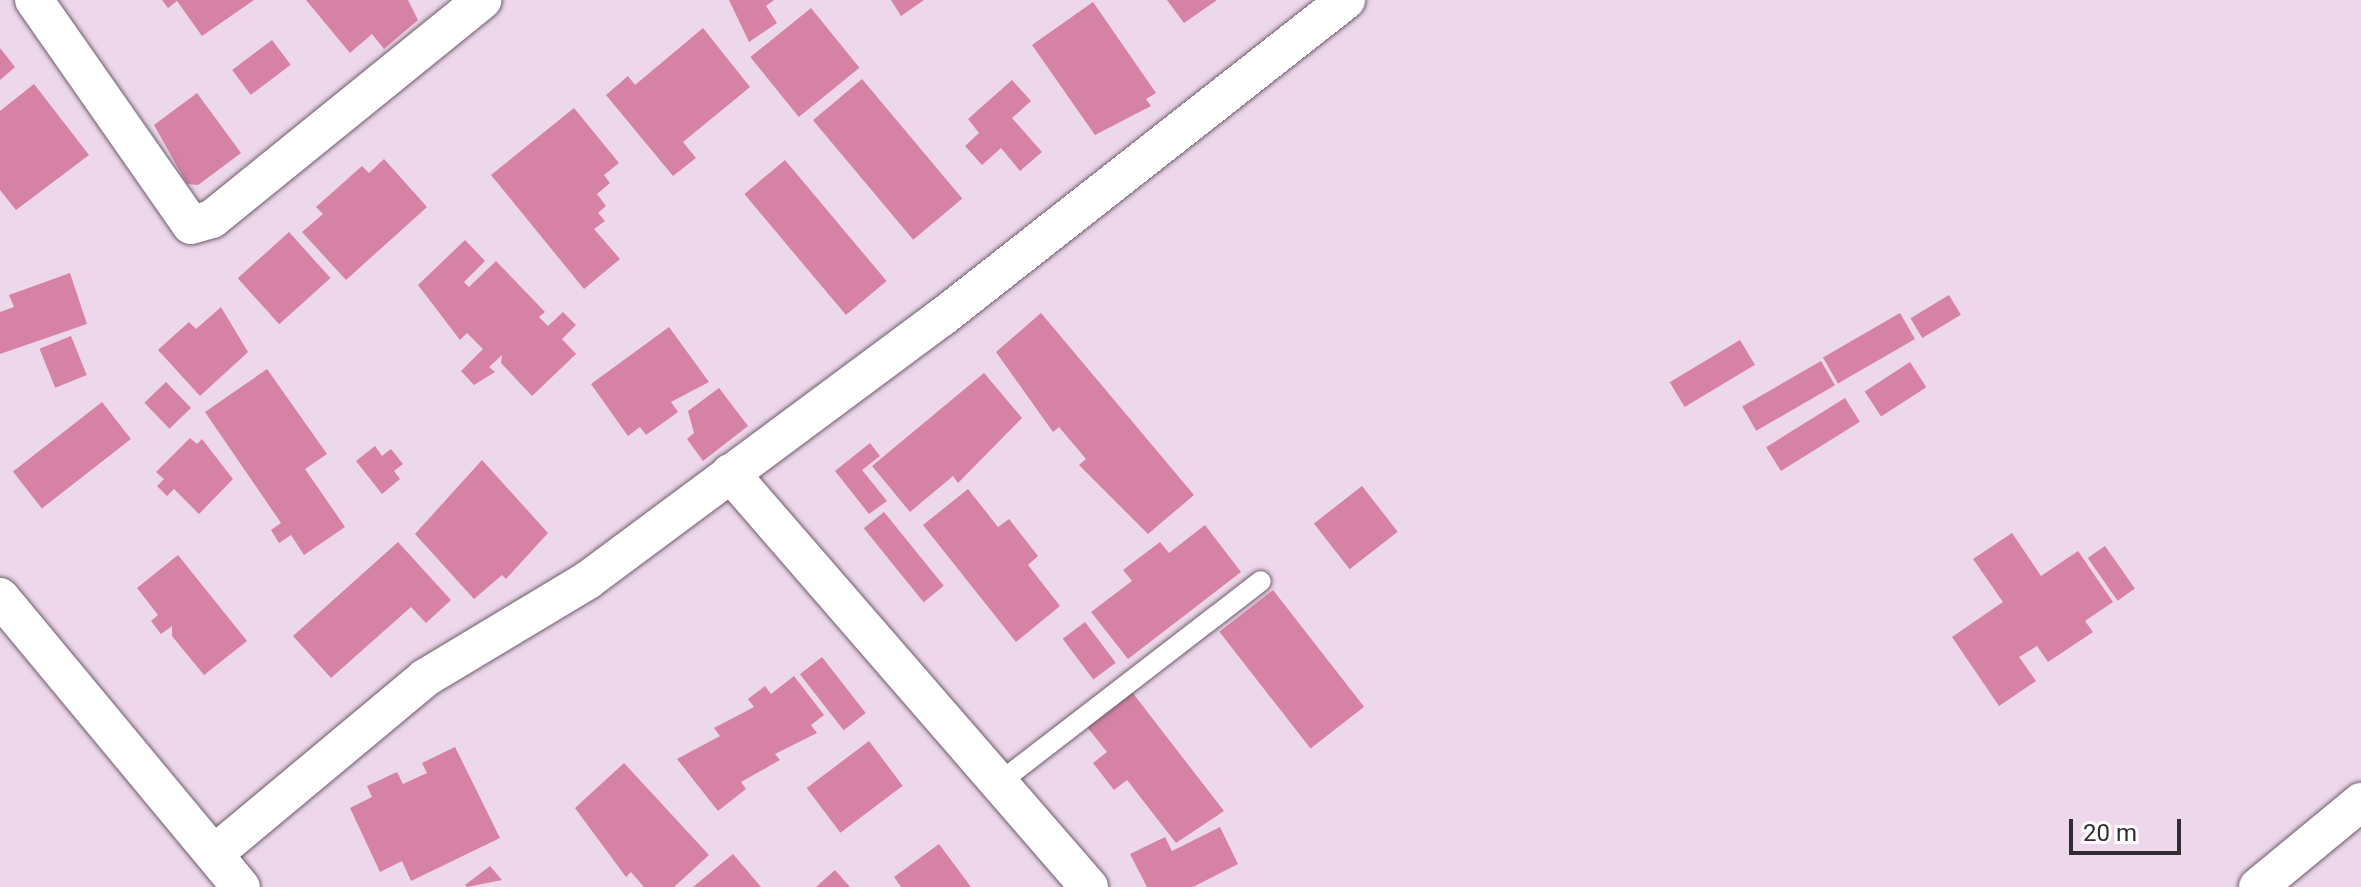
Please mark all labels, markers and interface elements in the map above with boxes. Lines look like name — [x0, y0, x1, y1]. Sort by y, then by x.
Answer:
scale bar — [2073, 803, 2185, 853]
text: 20 m — [2083, 819, 2137, 847]

